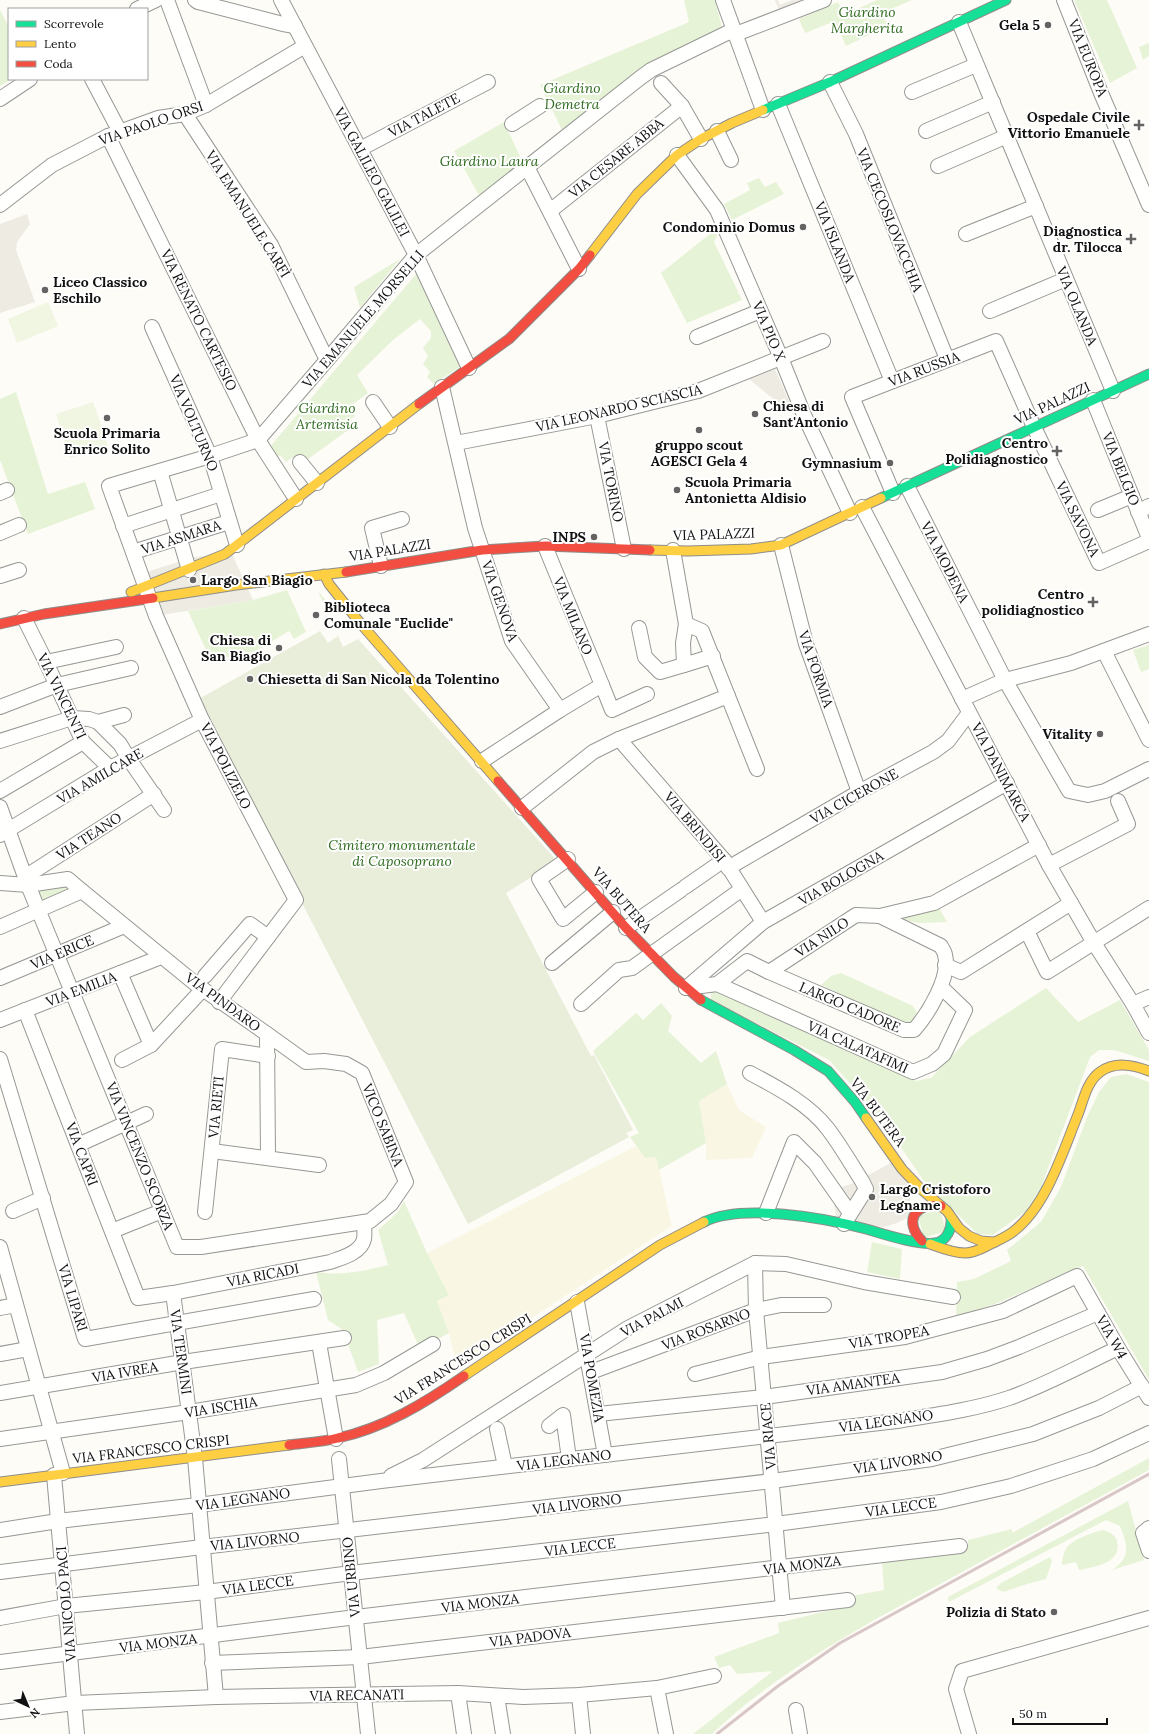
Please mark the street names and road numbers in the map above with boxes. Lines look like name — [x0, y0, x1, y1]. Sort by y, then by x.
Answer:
street label: VIA EUROPA — [1064, 16, 1112, 100]
street label: VIA TALETE — [384, 89, 463, 142]
street label: VIA PAOLO ORSI — [96, 97, 205, 150]
street label: VIA GALILEO GALILEI — [330, 103, 414, 240]
street label: VIA CESARE ABBA — [564, 114, 667, 202]
street label: VIA CECOSLOVACCHIA — [853, 145, 927, 295]
street label: VIA EMANUELE CARFÌ — [201, 146, 294, 281]
street label: VIA ISLANDA — [810, 198, 859, 285]
street label: VIA RENATO CARTESIO — [156, 245, 241, 394]
street label: VIA EMANUELE MORSELLI — [297, 246, 428, 392]
street label: VIA OLANDA — [1052, 263, 1102, 348]
street label: VIA PIO X — [748, 298, 790, 364]
street label: VIA RUSSIA — [885, 347, 962, 391]
street label: VIA VOLTURNO — [165, 371, 222, 474]
street label: VIA PALAZZI — [1010, 378, 1093, 429]
street label: VIA LEONARDO SCIASCIA — [533, 380, 704, 436]
street label: VIA BELGIO — [1098, 429, 1144, 508]
street label: VIA TORINO — [594, 439, 628, 524]
street label: VIA SAVONA — [1052, 477, 1104, 560]
street label: VIA ASMARA — [138, 516, 223, 559]
street label: VIA MODENA — [916, 518, 973, 606]
street label: VIA PALAZZI — [672, 524, 755, 544]
street label: VIA PALAZZI — [347, 535, 432, 565]
street label: VIA GENOVA — [477, 557, 522, 644]
street label: VIA MILANO — [549, 573, 597, 658]
street label: VIA FORMIA — [794, 627, 838, 710]
street label: VIA VINCENTI — [33, 649, 91, 742]
street label: VIA POLIZELO — [196, 719, 256, 812]
street label: VIA DANIMARCA — [967, 719, 1035, 825]
street label: VIA AMILCARE — [53, 744, 146, 808]
street label: VIA CICERONE — [806, 764, 902, 828]
street label: VIA BRINDISI — [660, 787, 730, 866]
street label: VIA TEANO — [52, 808, 125, 864]
street label: VIA BOLOGNA — [794, 846, 887, 910]
street label: VIA BUTERA — [588, 863, 656, 937]
street label: VIA NILO — [791, 913, 852, 962]
street label: VIA ERICE — [27, 931, 97, 974]
street label: VIA EMILIA — [42, 967, 119, 1011]
street label: VIA PINDARO — [181, 968, 264, 1035]
street label: LARGO CADORE — [797, 978, 904, 1037]
street label: VIA CALATAFIMI — [804, 1016, 911, 1077]
street label: VIA BUTERA — [846, 1073, 910, 1150]
street label: VIA RIETI — [204, 1075, 228, 1140]
street label: VIA VINCENZO SCORZA — [102, 1078, 178, 1233]
street label: VICO SABINA — [358, 1080, 408, 1169]
street label: VIA CAPRI — [61, 1119, 102, 1188]
street label: VIA RICADI — [224, 1259, 301, 1291]
street label: VIA LIPARI — [54, 1261, 92, 1334]
street label: VIA PALMI — [617, 1293, 687, 1342]
street label: VIA ROSARNO — [658, 1304, 753, 1354]
street label: VIA TERMINI — [166, 1307, 196, 1396]
street label: VIA FRANCESCO CRISPI — [390, 1309, 535, 1409]
street label: VIA W4 — [1092, 1311, 1132, 1362]
street label: VIA TROPEA — [847, 1321, 931, 1353]
street label: VIA POMEZIA — [575, 1331, 609, 1424]
street label: VIA IVREA — [90, 1357, 159, 1387]
street label: VIA AMANTEA — [804, 1369, 901, 1400]
street label: VIA ISCHIA — [183, 1392, 259, 1422]
street label: VIA RIACE — [756, 1402, 780, 1471]
street label: VIA LEGNANO — [837, 1405, 934, 1437]
street label: VIA FRANCESCO CRISPI — [70, 1430, 231, 1468]
street label: VIA LEGNANO — [515, 1445, 612, 1475]
street label: VIA LIVORNO — [851, 1446, 944, 1478]
street label: VIA LEGNANO — [194, 1483, 291, 1515]
street label: VIA LIVORNO — [530, 1490, 623, 1519]
street label: VIA LECCE — [863, 1493, 938, 1521]
street label: VIA LIVORNO — [209, 1527, 300, 1555]
street label: VIA LECCE — [542, 1534, 617, 1560]
street label: VIA URBINO — [338, 1536, 364, 1619]
street label: VIA NICOLÒ PACI — [52, 1545, 80, 1664]
street label: VIA MONZA — [761, 1551, 842, 1579]
street label: VIA LECCE — [220, 1571, 295, 1599]
street label: VIA MONZA — [439, 1589, 520, 1617]
street label: VIA PADOVA — [487, 1623, 572, 1651]
street label: VIA MONZA — [117, 1629, 198, 1657]
street label: VIA RECANATI — [308, 1685, 405, 1705]

